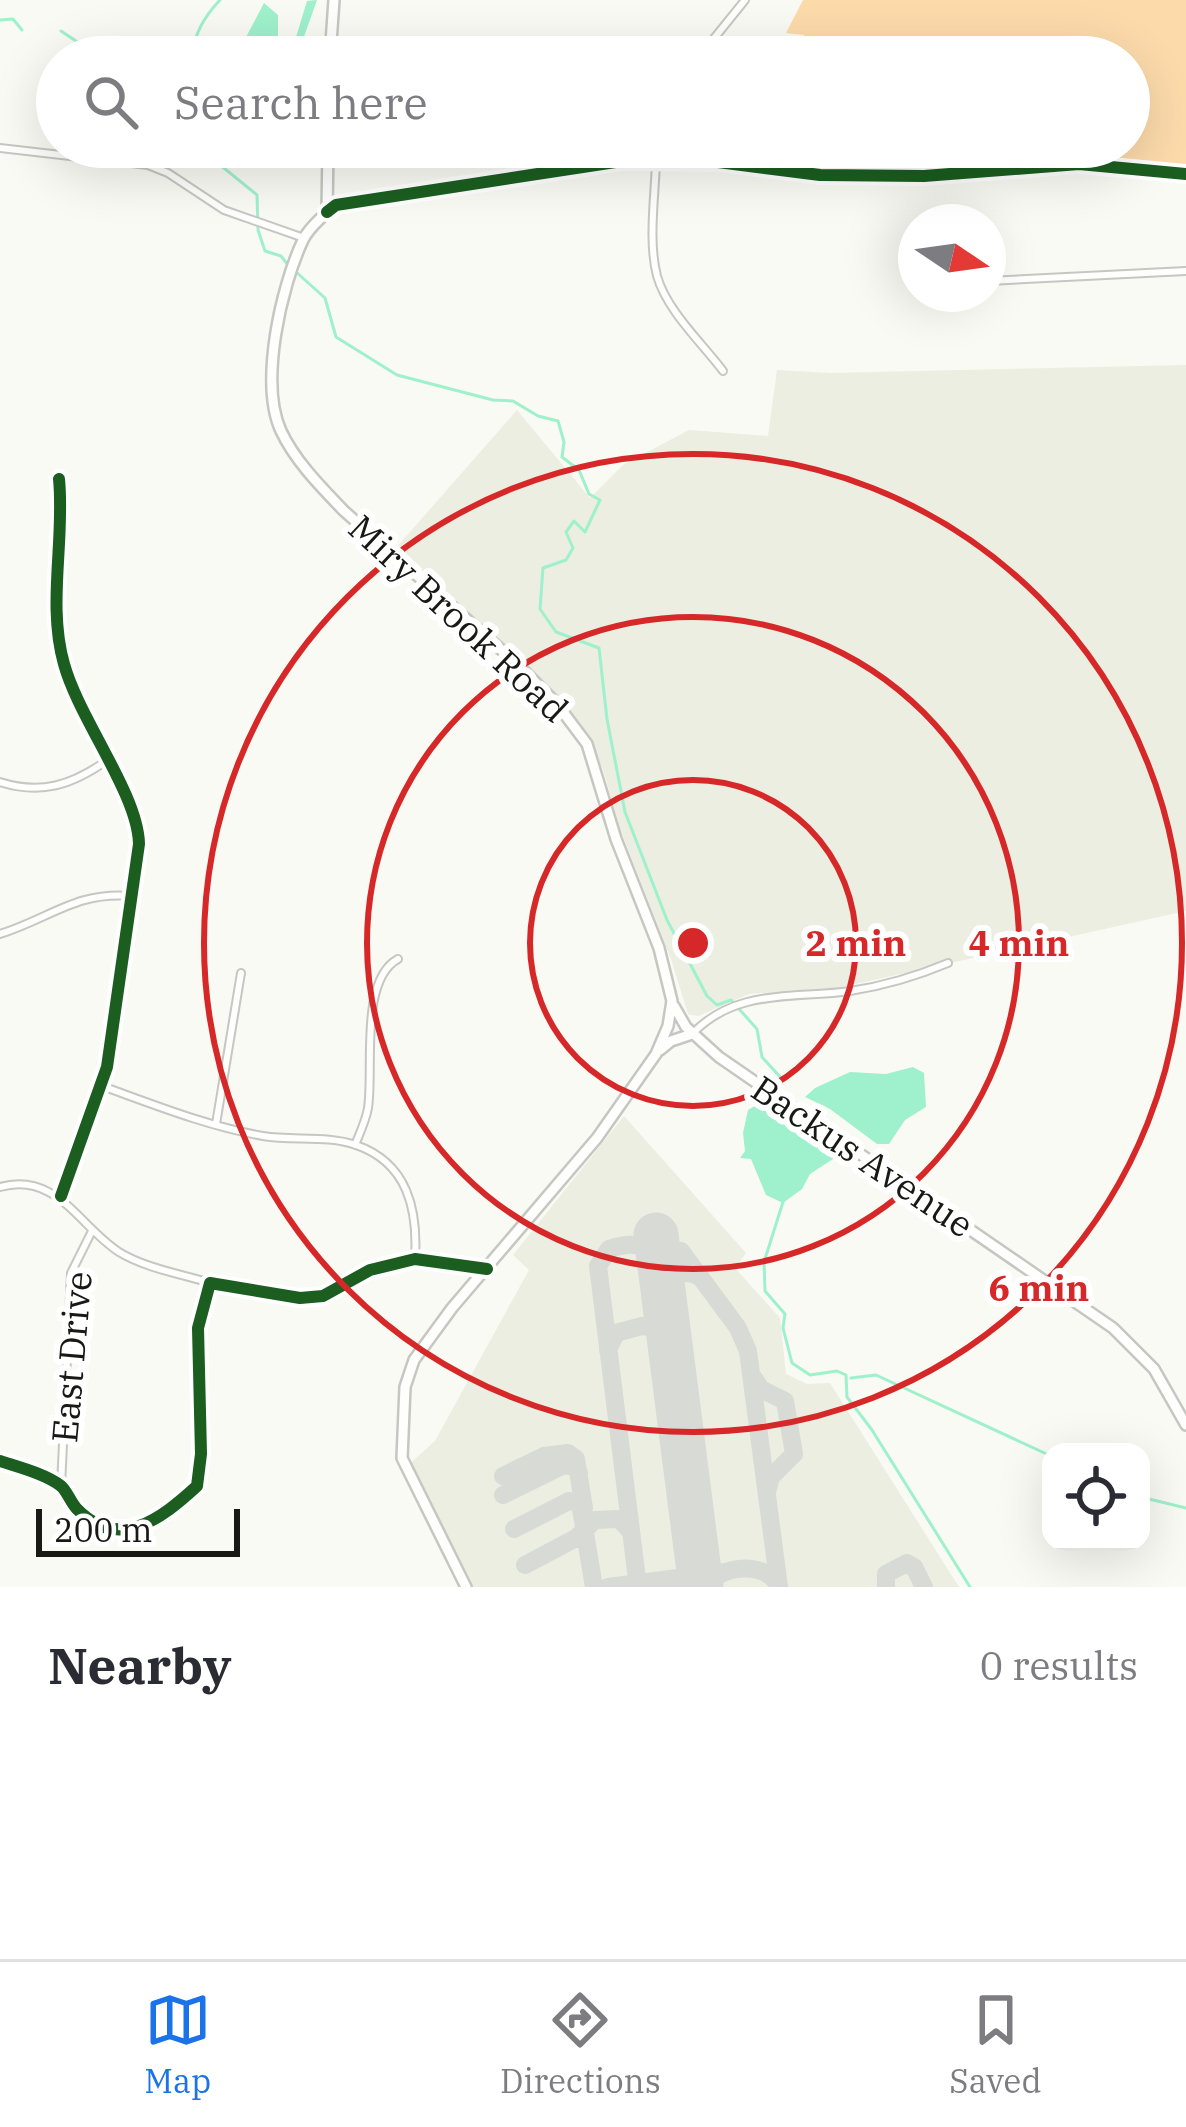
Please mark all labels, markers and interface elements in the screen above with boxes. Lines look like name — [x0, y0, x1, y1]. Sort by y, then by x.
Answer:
search box — [36, 36, 1150, 168]
icon: search — [78, 69, 144, 135]
text: Search here — [174, 73, 428, 131]
north arrow — [898, 204, 1006, 312]
street label: Miry Brook Road — [339, 504, 579, 732]
text: 2 min — [806, 919, 906, 966]
text: 4 min — [969, 919, 1069, 966]
centre of rings — [672, 922, 714, 964]
street label: Backus Avenue — [743, 1064, 983, 1248]
text: 6 min — [989, 1264, 1089, 1311]
street label: East Drive — [40, 1269, 102, 1445]
map controls — [1042, 1443, 1150, 1551]
button: locate — [1042, 1443, 1150, 1551]
scale bar — [36, 1503, 240, 1556]
text: 200 m — [54, 1508, 153, 1551]
text: Nearby — [48, 1632, 232, 1698]
text: 0 results — [980, 1640, 1138, 1691]
tab: Map — [144, 1987, 211, 2102]
tab: Directions — [500, 1987, 661, 2102]
tab: Saved — [949, 1987, 1042, 2102]

